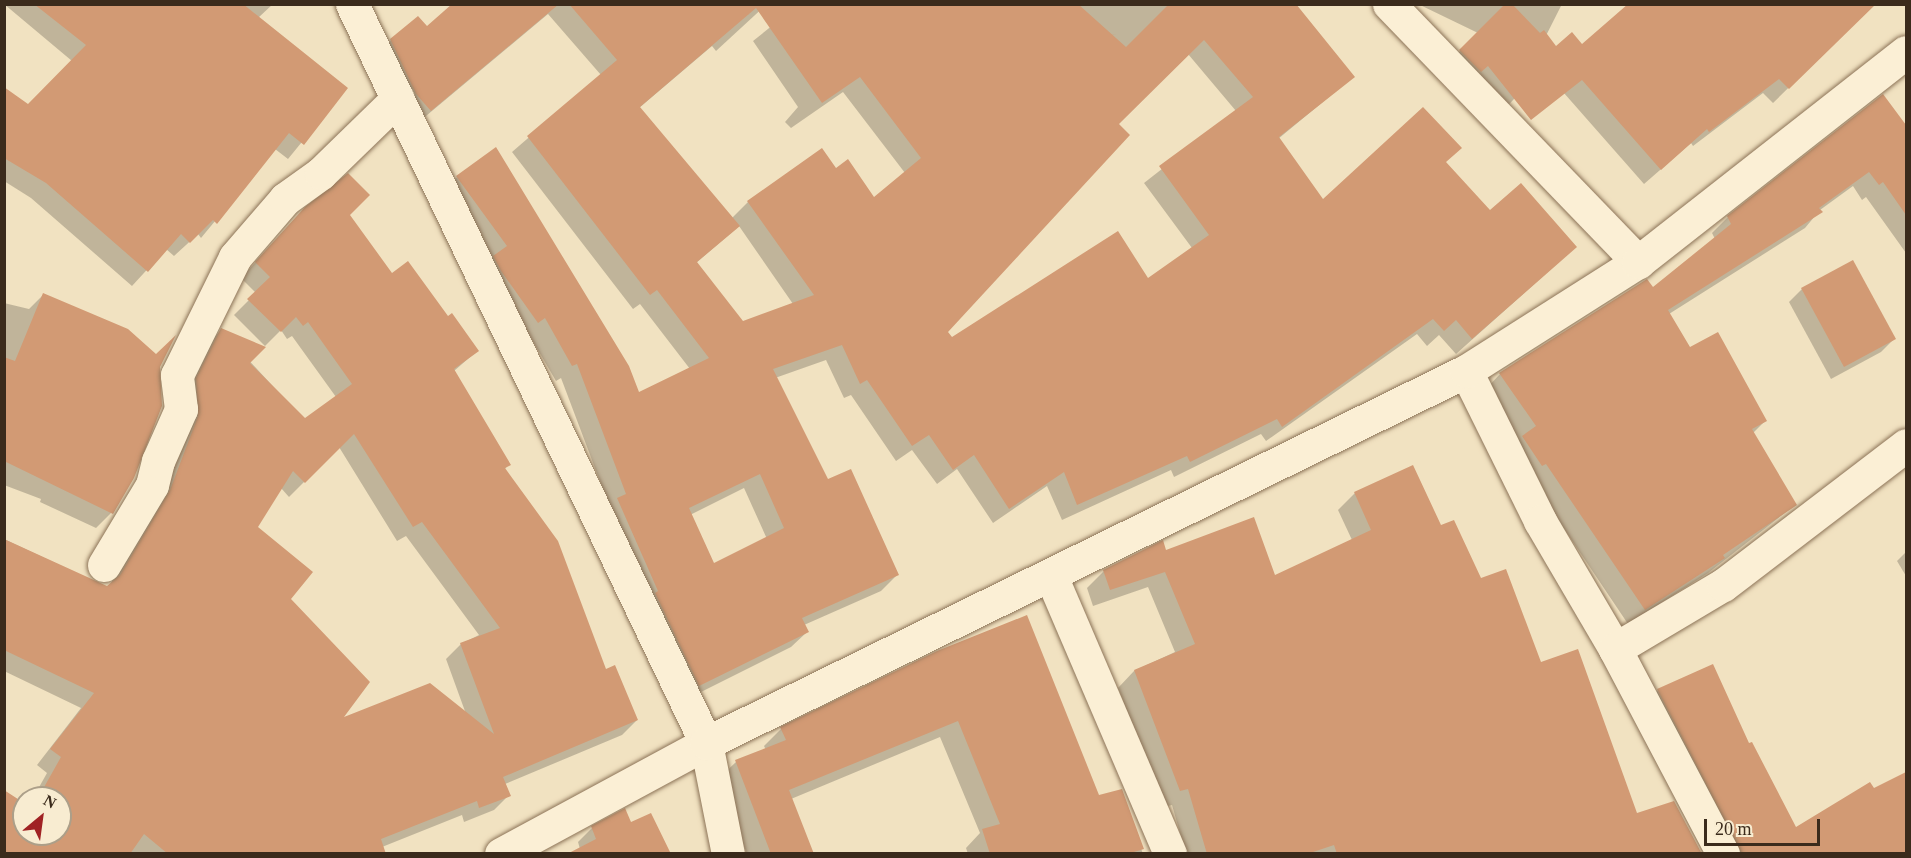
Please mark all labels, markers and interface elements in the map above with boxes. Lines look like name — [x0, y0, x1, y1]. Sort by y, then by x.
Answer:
north arrow — [12, 786, 72, 846]
text: N — [41, 791, 59, 812]
scale bar — [1707, 807, 1822, 845]
text: 20 m — [1715, 819, 1752, 839]

